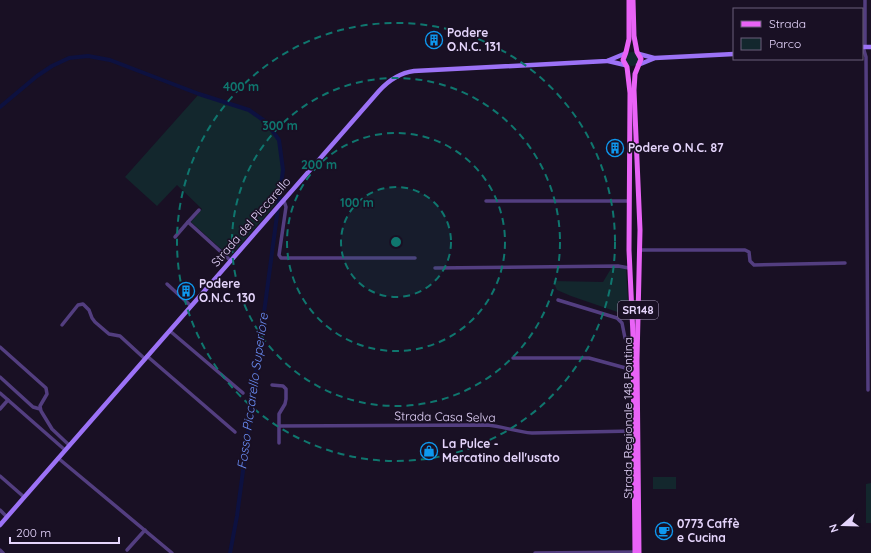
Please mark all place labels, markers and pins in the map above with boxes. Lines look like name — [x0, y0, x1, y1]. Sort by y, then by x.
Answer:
place label: Podere O.N.C. 131 — [447, 25, 501, 54]
building icon: Podere O.N.C. 131 — [424, 30, 444, 50]
building icon: Podere O.N.C. 87 — [605, 138, 625, 158]
place label: Podere O.N.C. 87 — [628, 140, 724, 155]
centre of rings — [389, 235, 403, 249]
place label: Podere O.N.C. 130 — [199, 276, 255, 305]
building icon: Podere O.N.C. 130 — [176, 281, 196, 301]
place label: La Pulce - Mercatino dell'usato — [442, 436, 560, 465]
shop icon: La Pulce - Mercatino dell'usato — [419, 441, 439, 461]
place label: 0773 Caffè e Cucina — [677, 516, 740, 545]
cafe icon: 0773 Caffè e Cucina — [654, 521, 674, 541]

